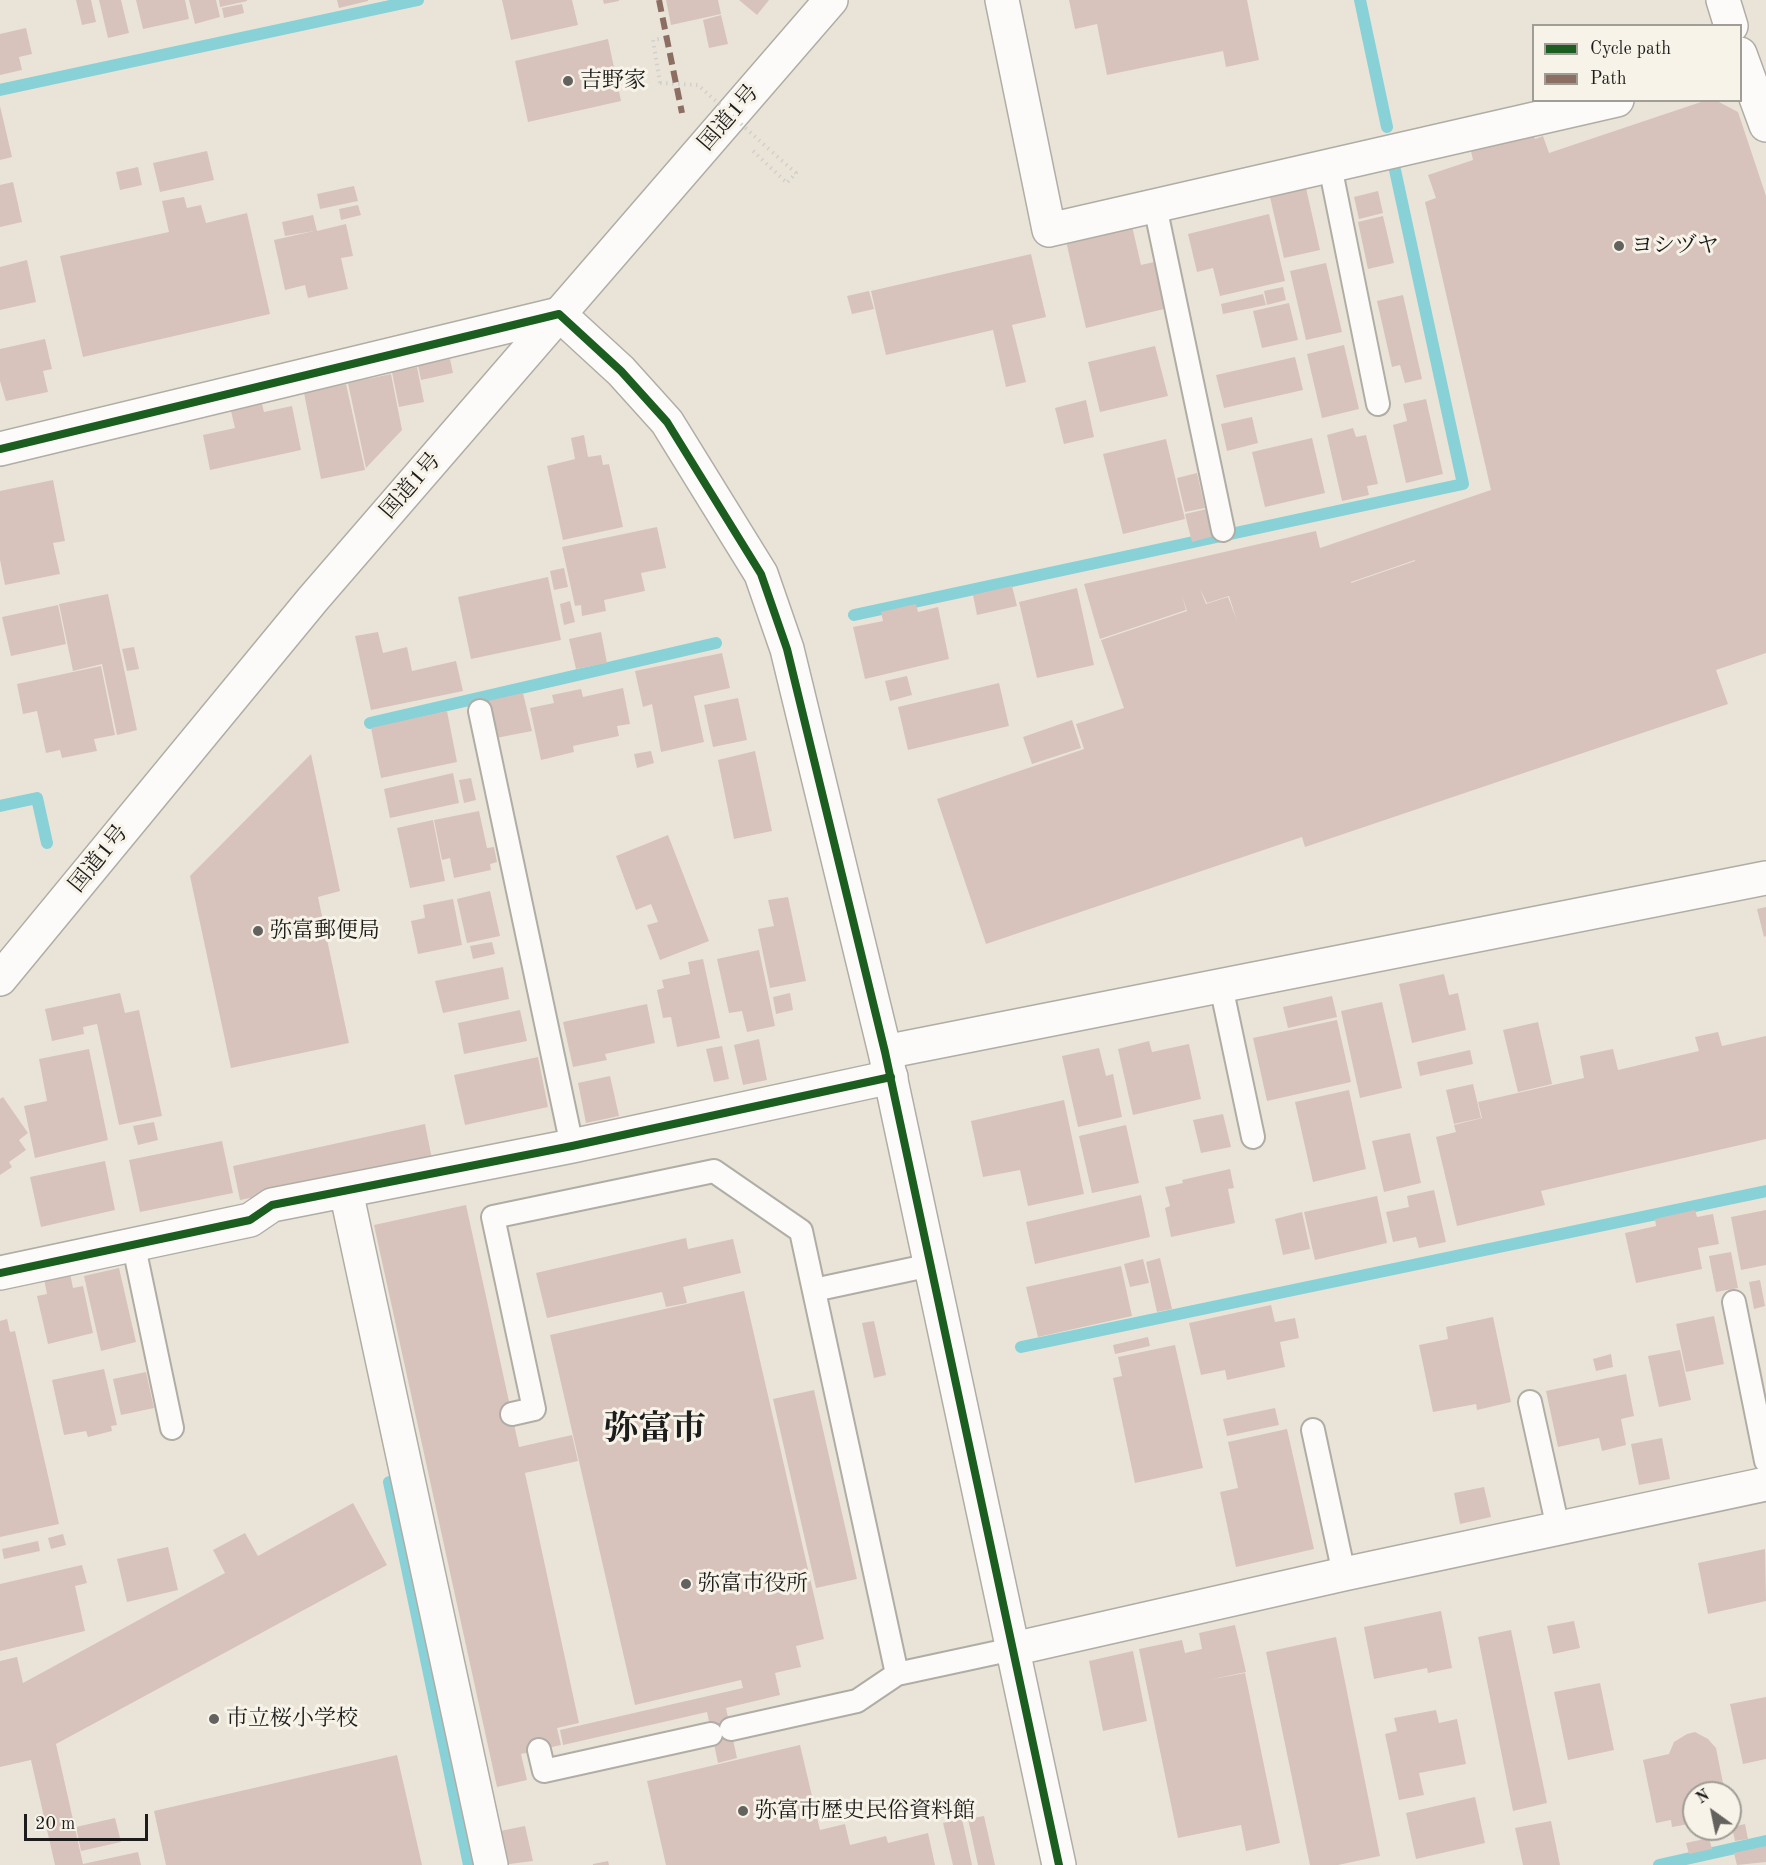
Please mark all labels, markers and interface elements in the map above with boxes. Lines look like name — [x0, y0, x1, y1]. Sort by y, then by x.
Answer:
legend — [1532, 24, 1742, 102]
text: Cycle path — [1590, 40, 1671, 58]
place label: 吉野家 — [580, 68, 646, 94]
text: Path — [1590, 70, 1626, 88]
marker: 吉野家 — [561, 74, 575, 88]
street label: 国道1号 — [693, 80, 765, 156]
place label: ヨシヅヤ — [1631, 233, 1719, 259]
marker: ヨシヅヤ — [1612, 239, 1626, 253]
street label: 国道1号 — [375, 448, 447, 524]
street label: 国道1号 — [64, 820, 134, 898]
place label: 弥富郵便局 — [270, 918, 380, 944]
marker: 弥富郵便局 — [251, 924, 265, 938]
district label: 弥富市 — [604, 1410, 706, 1450]
place label: 弥富市役所 — [698, 1571, 808, 1597]
marker: 弥富市役所 — [679, 1577, 693, 1591]
place label: 市立桜小学校 — [226, 1706, 358, 1732]
marker: 市立桜小学校 — [207, 1712, 221, 1726]
north arrow — [1682, 1781, 1742, 1841]
text: N — [1694, 1788, 1713, 1808]
place label: 弥富市歴史民俗資料館 — [755, 1798, 975, 1824]
scale bar — [27, 1802, 152, 1840]
marker: 弥富市歴史民俗資料館 — [736, 1804, 750, 1818]
text: 20 m — [35, 1815, 75, 1833]

